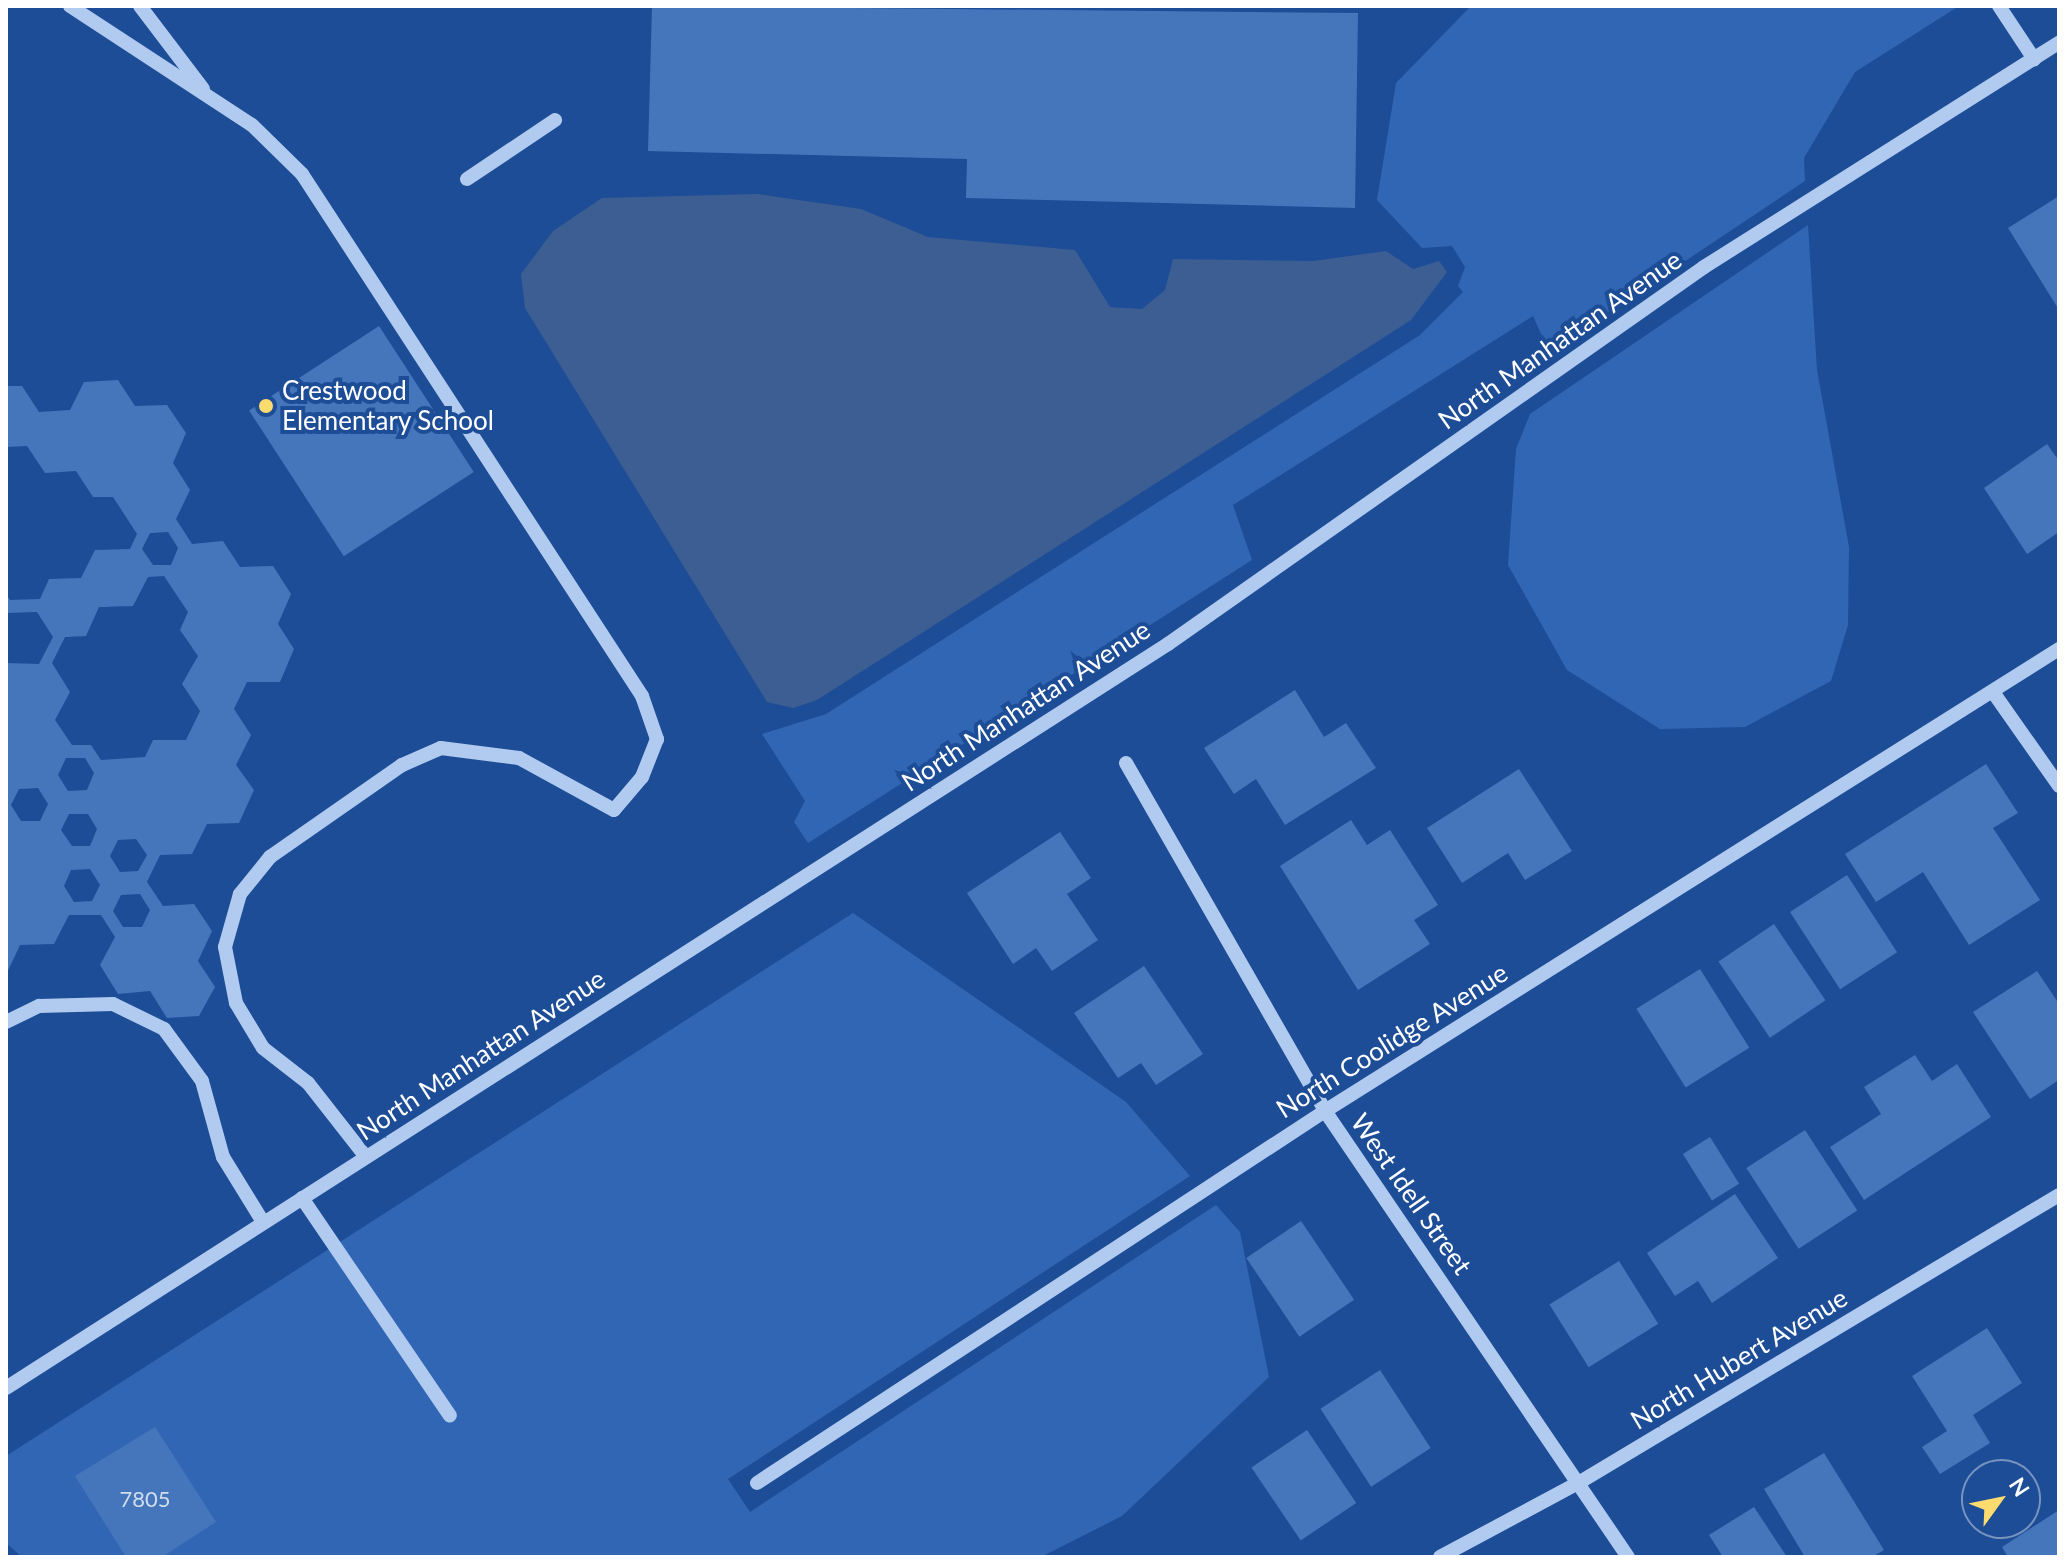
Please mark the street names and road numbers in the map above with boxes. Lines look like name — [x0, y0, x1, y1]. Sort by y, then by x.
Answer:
street label: North Manhattan Avenue — [1432, 244, 1688, 436]
street label: North Manhattan Avenue — [896, 614, 1156, 798]
street label: North Coolidge Avenue — [1270, 957, 1514, 1125]
street label: North Manhattan Avenue — [351, 963, 611, 1147]
street label: West Idell Street — [1344, 1108, 1478, 1280]
street label: North Hubert Avenue — [1625, 1282, 1853, 1436]

